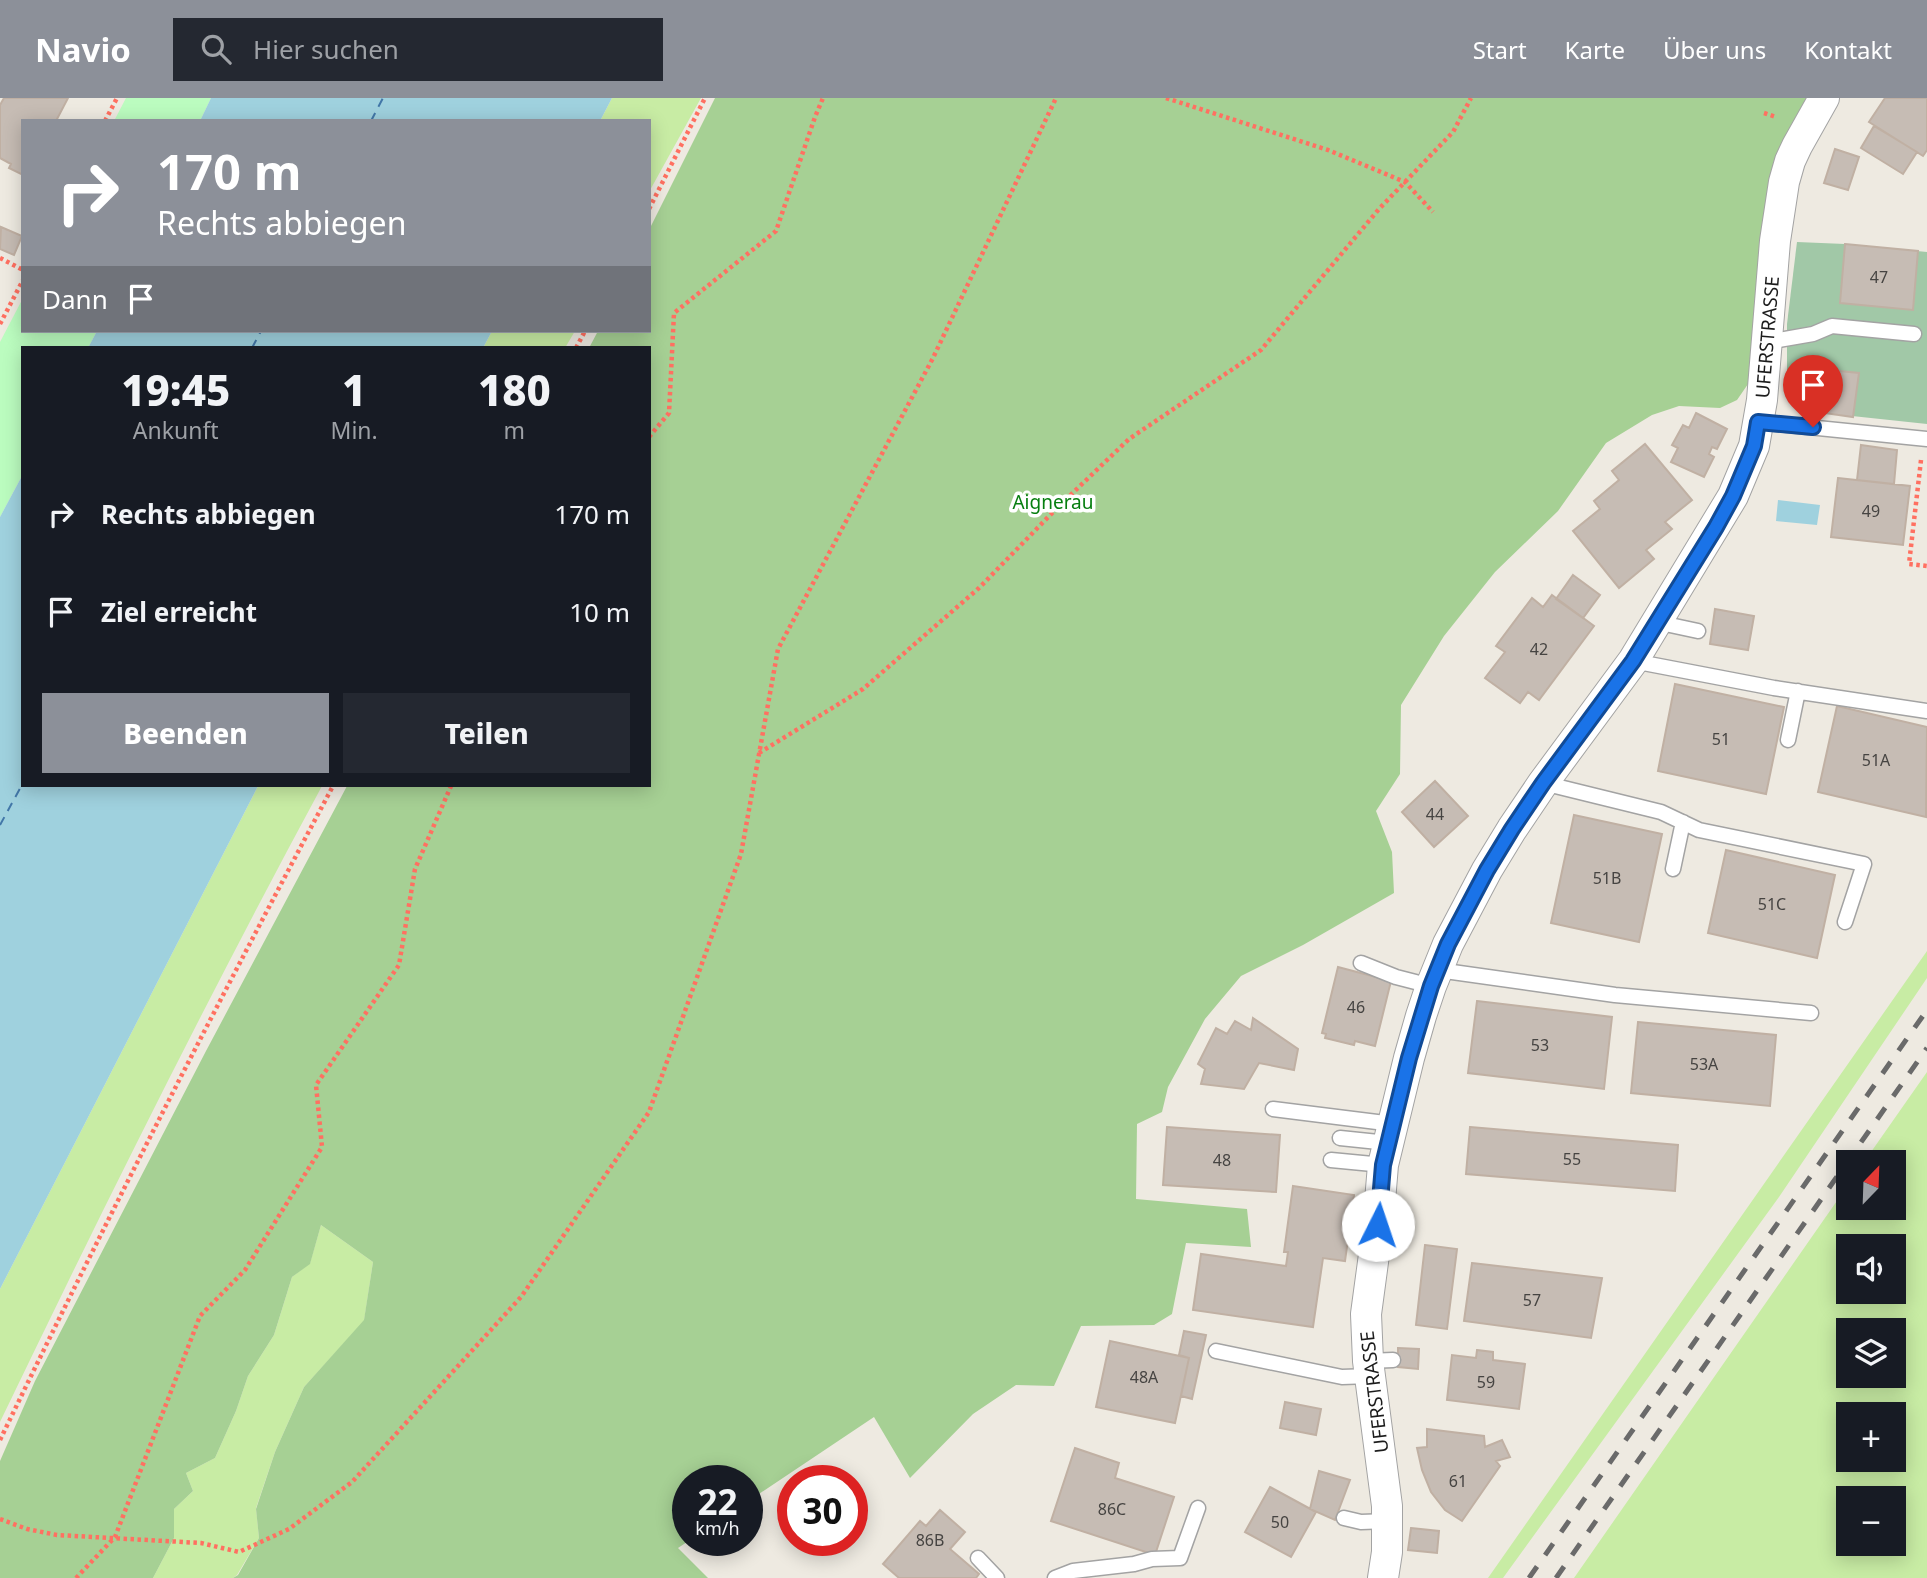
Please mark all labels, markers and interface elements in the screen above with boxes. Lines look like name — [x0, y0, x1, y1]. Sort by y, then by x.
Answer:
search box — [173, 18, 663, 81]
text: Navio — [35, 27, 131, 72]
icon: search — [197, 30, 235, 68]
text: Hier suchen — [253, 31, 399, 67]
text: Start — [1473, 33, 1527, 66]
text: Karte — [1565, 33, 1625, 66]
text: Über uns — [1663, 33, 1766, 66]
text: Kontakt — [1804, 33, 1892, 66]
text: 170 m — [157, 138, 302, 204]
icon: right — [42, 147, 133, 238]
text: Rechts abbiegen — [157, 201, 406, 244]
house number: 47 — [1870, 266, 1888, 288]
street label: UFERSTRASSE — [1749, 275, 1785, 399]
icon: arrive — [122, 280, 160, 318]
text: Dann — [42, 281, 108, 317]
pin — [1783, 355, 1843, 427]
text: 19:45 — [121, 361, 230, 418]
text: 1 — [342, 361, 366, 418]
text: 180 — [478, 361, 551, 418]
icon: arrive — [1794, 366, 1832, 404]
text: Ankunft — [133, 414, 219, 446]
text: Min. — [331, 414, 378, 446]
text: m — [504, 414, 525, 446]
park label: Aignerau — [1012, 489, 1094, 515]
icon: right — [42, 495, 80, 533]
text: Rechts abbiegen — [101, 496, 316, 532]
text: 170 m — [554, 496, 630, 532]
house number: 49 — [1862, 500, 1880, 522]
icon: arrive — [42, 593, 80, 631]
text: Ziel erreicht — [101, 594, 257, 630]
text: 10 m — [569, 594, 630, 630]
house number: 42 — [1530, 638, 1548, 660]
button: Beenden — [42, 693, 329, 773]
button: Teilen — [343, 693, 630, 773]
house number: 51 — [1712, 728, 1730, 750]
house number: 51A — [1862, 749, 1891, 771]
house number: 44 — [1426, 803, 1444, 825]
house number: 51B — [1593, 867, 1621, 889]
house number: 51C — [1758, 893, 1786, 915]
house number: 46 — [1347, 996, 1365, 1018]
house number: 53 — [1531, 1034, 1549, 1056]
house number: 53A — [1690, 1053, 1719, 1075]
house number: 55 — [1563, 1148, 1581, 1170]
house number: 48 — [1213, 1149, 1231, 1171]
north arrow — [1836, 1150, 1906, 1220]
map controls — [1836, 1150, 1906, 1556]
position arrow — [1341, 1188, 1415, 1262]
button: sound — [1836, 1234, 1906, 1304]
house number: 57 — [1523, 1289, 1541, 1311]
button: layers — [1836, 1318, 1906, 1388]
street label: UFERSTRASSE — [1354, 1330, 1394, 1454]
house number: 48A — [1130, 1366, 1159, 1388]
house number: 59 — [1477, 1371, 1495, 1393]
button: + — [1836, 1402, 1906, 1472]
speed limit sign: 30 — [777, 1465, 868, 1556]
house number: 61 — [1449, 1470, 1467, 1492]
text: 22 — [697, 1478, 738, 1525]
button: − — [1836, 1486, 1906, 1556]
house number: 86C — [1098, 1498, 1126, 1520]
house number: 50 — [1271, 1511, 1289, 1533]
text: km/h — [695, 1516, 740, 1540]
house number: 86B — [916, 1529, 944, 1551]

